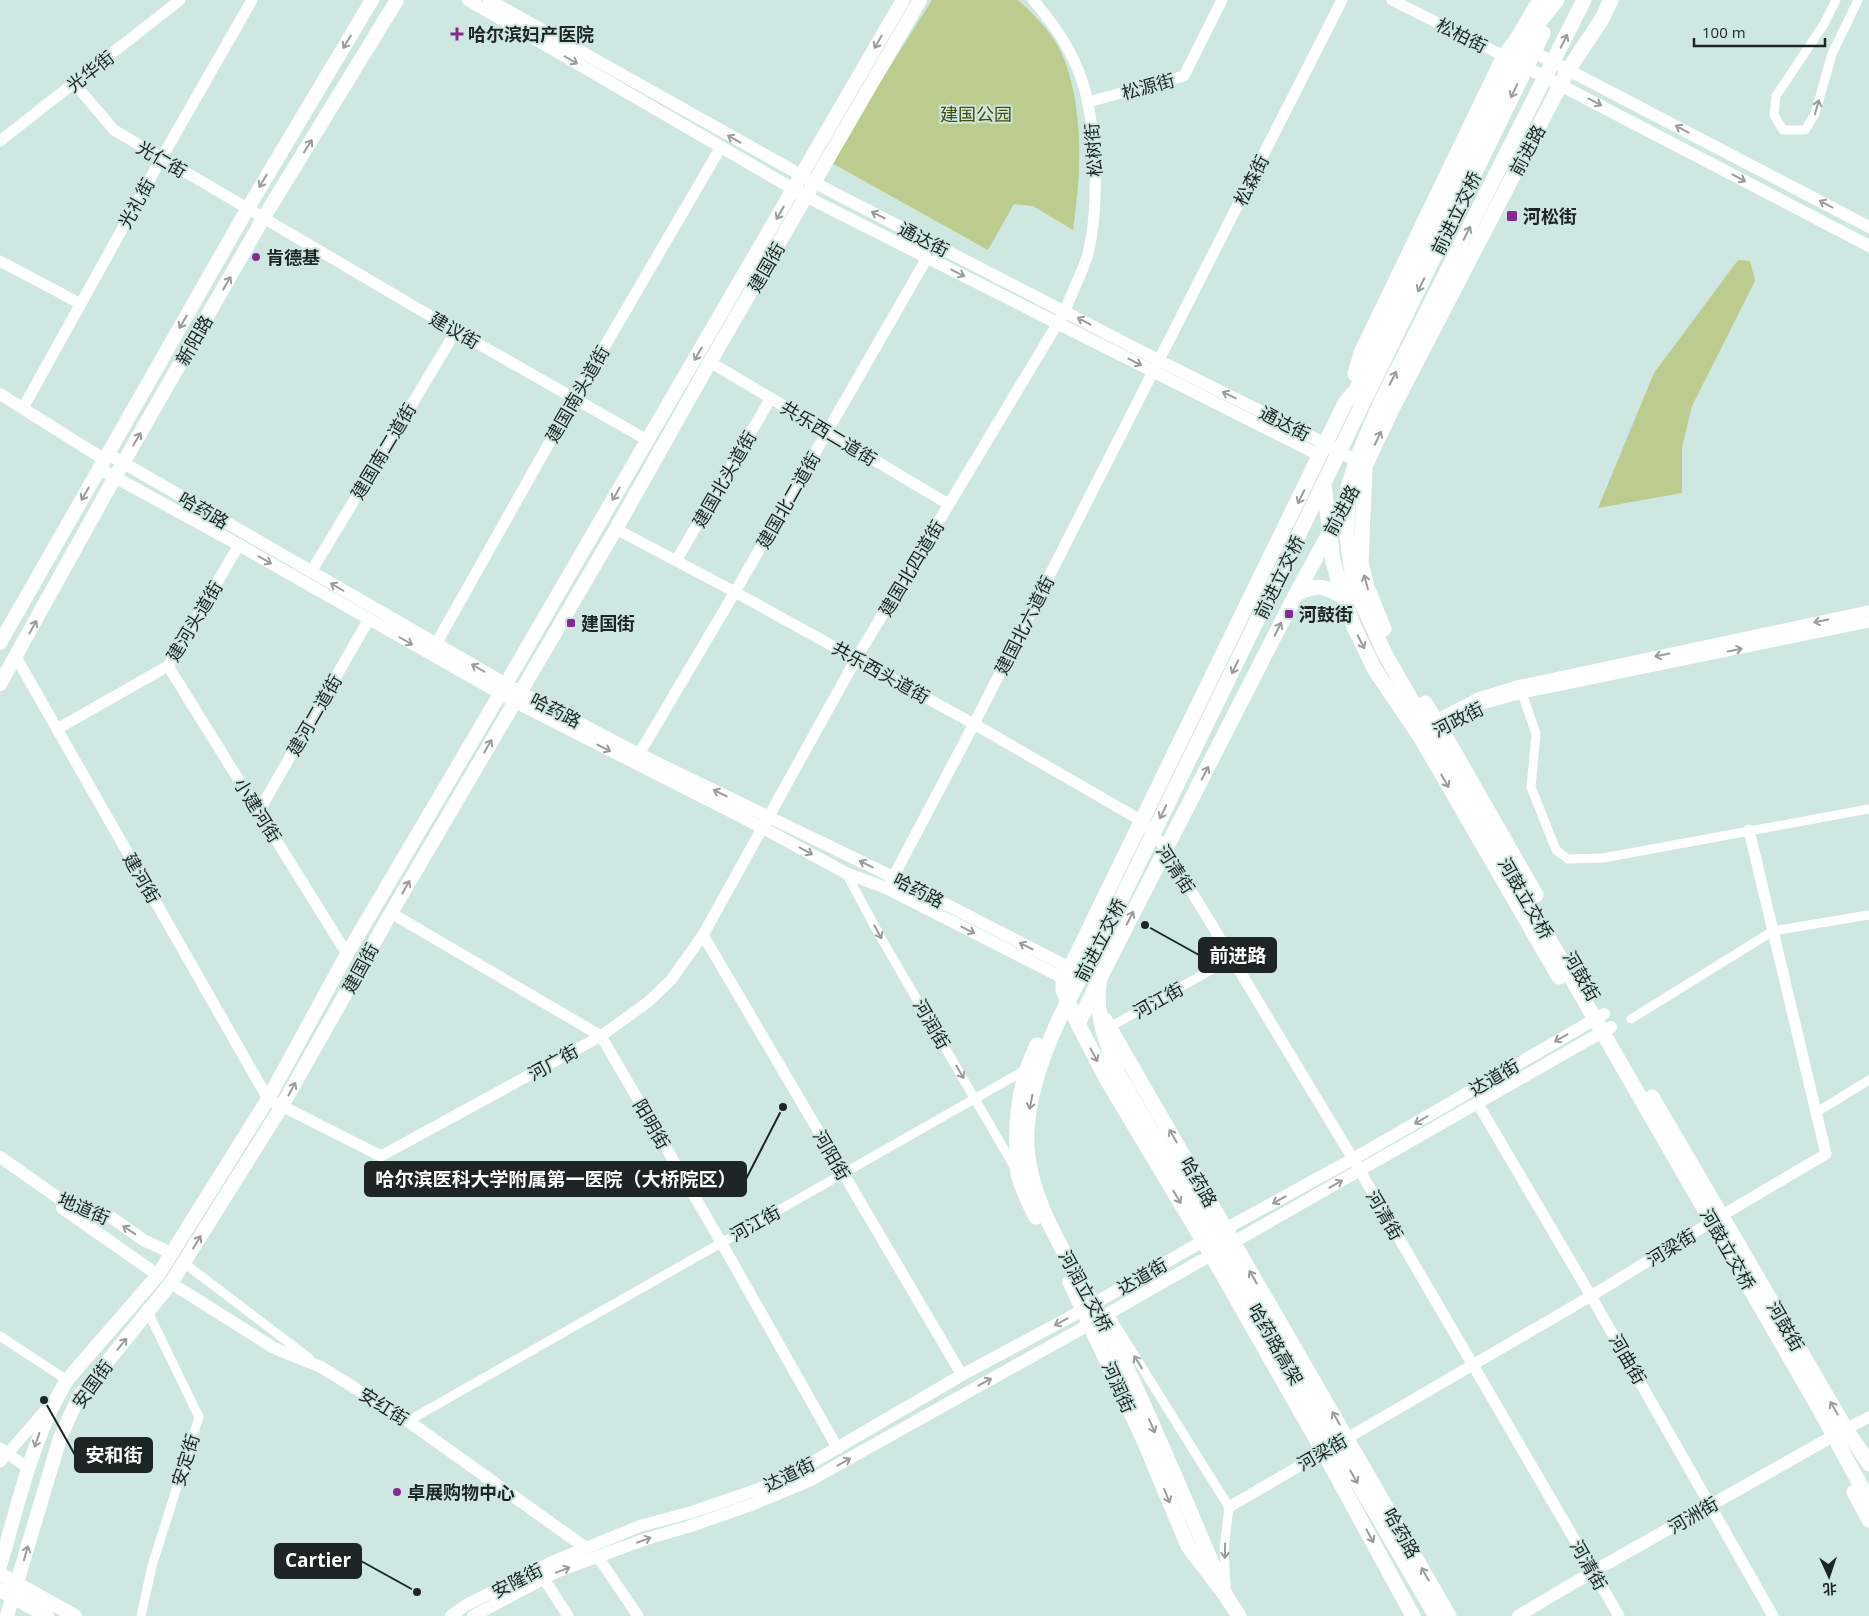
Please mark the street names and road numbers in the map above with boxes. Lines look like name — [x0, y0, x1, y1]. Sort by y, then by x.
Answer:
street label: 松柏街 — [1432, 12, 1492, 58]
street label: 光华街 — [61, 45, 119, 97]
street label: 松源街 — [1119, 67, 1177, 105]
street label: 前进路 — [1504, 121, 1550, 179]
street label: 松树街 — [1079, 122, 1107, 178]
street label: 光仁街 — [133, 135, 191, 183]
street label: 松森街 — [1228, 150, 1274, 210]
street label: 前进立交桥 — [1425, 167, 1487, 259]
street label: 光礼街 — [112, 174, 160, 232]
street label: 通达街 — [894, 216, 954, 262]
street label: 建国街 — [742, 238, 790, 296]
street label: 建议街 — [426, 306, 484, 354]
street label: 新阳路 — [170, 311, 218, 369]
street label: 建国南头道街 — [540, 341, 614, 447]
street label: 共乐西二道街 — [777, 395, 881, 471]
street label: 建国南二道街 — [345, 399, 421, 503]
street label: 通达街 — [1255, 400, 1315, 446]
street label: 建国北头道街 — [687, 426, 761, 532]
street label: 建国北二道街 — [751, 447, 825, 553]
street label: 前进路 — [1318, 481, 1364, 539]
street label: 哈药路 — [175, 486, 233, 534]
street label: 建国北四道街 — [873, 516, 949, 620]
street label: 前进立交桥 — [1248, 531, 1310, 623]
street label: 建国北六道街 — [989, 571, 1059, 679]
street label: 建河头道街 — [161, 576, 227, 666]
street label: 共乐西头道街 — [828, 635, 934, 709]
street label: 建河二道街 — [281, 670, 347, 760]
street label: 哈药路 — [526, 687, 586, 733]
street label: 河政街 — [1428, 696, 1488, 742]
street label: 小建河街 — [229, 773, 287, 847]
street label: 河清街 — [1151, 840, 1201, 898]
street label: 建河街 — [118, 849, 166, 907]
street label: 河鼓立交桥 — [1493, 853, 1559, 943]
street label: 哈药路 — [889, 867, 949, 913]
street label: 前进立交桥 — [1069, 894, 1131, 986]
street label: 建国街 — [336, 939, 384, 997]
street label: 河鼓街 — [1558, 947, 1606, 1005]
street label: 河江街 — [1129, 976, 1187, 1024]
street label: 河润街 — [908, 995, 956, 1053]
street label: 河广街 — [524, 1038, 582, 1086]
street label: 达道街 — [1465, 1053, 1523, 1101]
street label: 阳明街 — [628, 1095, 676, 1153]
street label: 河阳街 — [808, 1126, 856, 1184]
street label: 哈药路 — [1175, 1153, 1223, 1211]
street label: 地道街 — [54, 1186, 114, 1230]
street label: 河清街 — [1361, 1186, 1409, 1244]
street label: 河江街 — [726, 1199, 784, 1247]
street label: 河鼓立交桥 — [1695, 1204, 1761, 1294]
street label: 河梁街 — [1642, 1223, 1700, 1271]
street label: 河润立交桥 — [1054, 1246, 1118, 1336]
street label: 达道街 — [1113, 1252, 1171, 1300]
street label: 河鼓街 — [1762, 1297, 1810, 1355]
street label: 哈药路高架 — [1243, 1299, 1309, 1389]
street label: 河曲街 — [1604, 1330, 1652, 1388]
street label: 安国街 — [66, 1355, 118, 1413]
street label: 河润街 — [1097, 1357, 1141, 1417]
street label: 安红街 — [355, 1382, 413, 1430]
street label: 河梁街 — [1293, 1428, 1351, 1476]
street label: 安定街 — [166, 1431, 204, 1489]
street label: 达道街 — [759, 1451, 819, 1497]
street label: 河洲街 — [1664, 1491, 1722, 1539]
street label: 哈药路 — [1378, 1504, 1426, 1562]
street label: 河清街 — [1565, 1536, 1613, 1594]
street label: 安隆街 — [487, 1557, 547, 1603]

